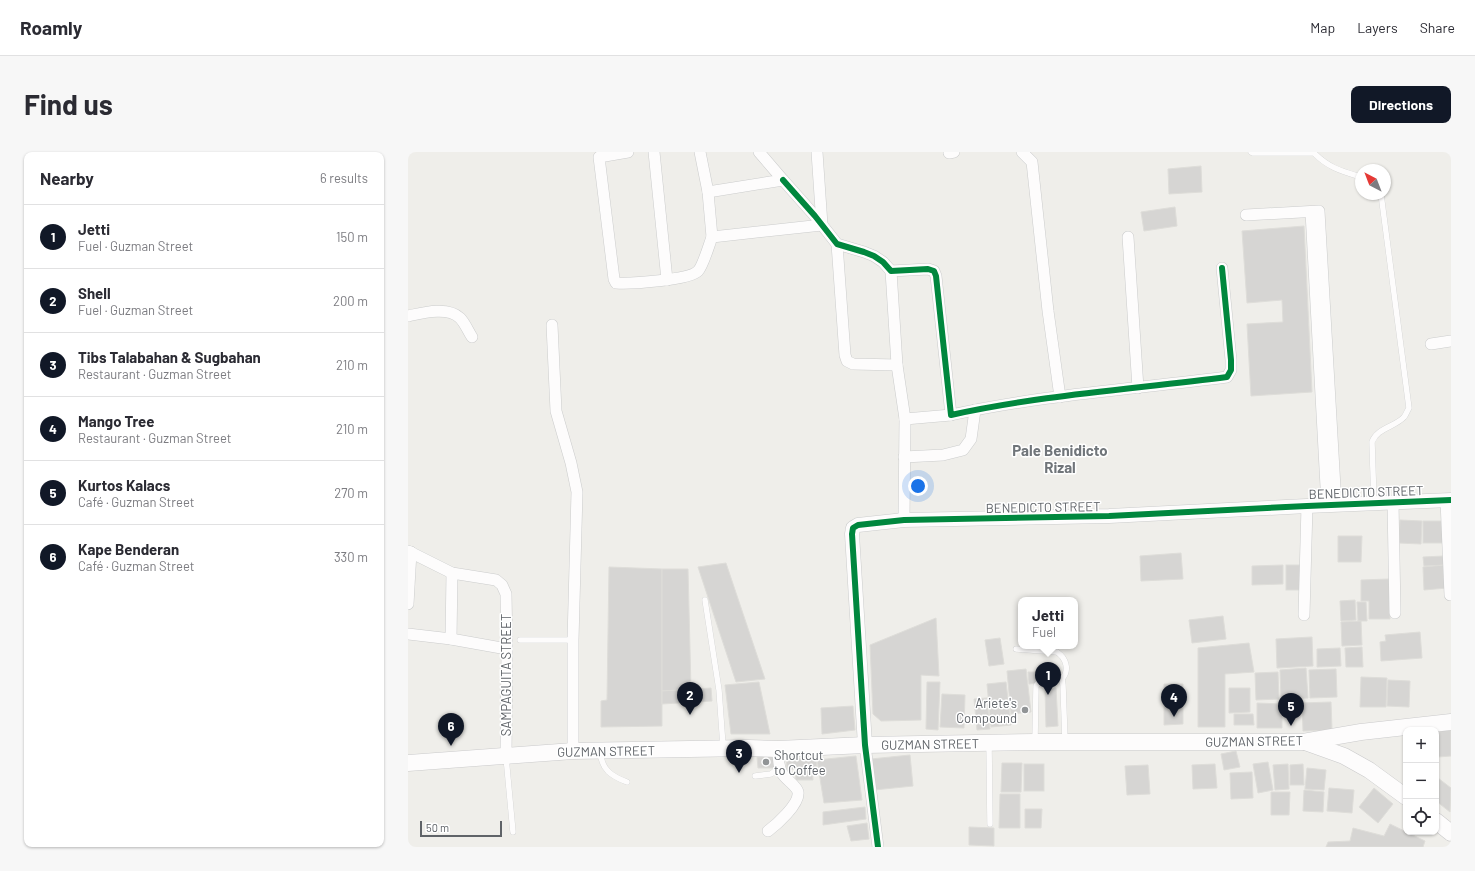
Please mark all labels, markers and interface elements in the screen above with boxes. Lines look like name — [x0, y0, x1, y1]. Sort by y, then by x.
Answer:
text: Roamly — [20, 16, 82, 39]
text: Map — [1310, 19, 1335, 36]
text: Layers — [1357, 19, 1398, 36]
text: Share — [1420, 19, 1455, 36]
button: Directions — [1351, 86, 1451, 123]
text: Find us — [24, 87, 113, 121]
north arrow — [1355, 164, 1391, 200]
text: Nearby — [40, 168, 94, 188]
text: 6 results — [320, 170, 368, 186]
text: Jetti — [78, 220, 110, 238]
text: 1 — [51, 229, 55, 245]
text: 150 m — [336, 229, 368, 245]
text: Fuel · Guzman Street — [78, 238, 193, 254]
text: Shell — [78, 284, 111, 302]
text: 2 — [49, 293, 57, 309]
text: 200 m — [333, 293, 368, 309]
text: Fuel · Guzman Street — [78, 302, 193, 318]
text: Tibs Talabahan & Sugbahan — [78, 348, 261, 366]
text: 3 — [49, 357, 57, 373]
text: 210 m — [336, 357, 368, 373]
text: Restaurant · Guzman Street — [78, 366, 232, 382]
text: Mango Tree — [78, 412, 154, 430]
text: 4 — [49, 421, 57, 437]
text: 210 m — [336, 421, 368, 437]
text: Restaurant · Guzman Street — [78, 430, 232, 446]
district label: Pale Benidicto Rizal — [1012, 441, 1108, 476]
text: Kurtos Kalacs — [78, 476, 170, 494]
your location — [908, 476, 928, 496]
street label: BENEDICTO STREET — [1308, 482, 1424, 502]
text: 5 — [49, 485, 57, 501]
text: 270 m — [334, 485, 368, 501]
text: Café · Guzman Street — [78, 494, 194, 510]
street label: BENEDICTO STREET — [985, 498, 1101, 516]
text: Kape Benderan — [78, 540, 179, 558]
text: 6 — [50, 549, 56, 565]
text: 330 m — [334, 549, 368, 565]
text: Café · Guzman Street — [78, 558, 194, 574]
popup — [1018, 597, 1078, 649]
text: Jetti — [1032, 606, 1064, 624]
street label: SAMPAGUITA STREET — [498, 614, 514, 736]
text: Fuel — [1032, 624, 1056, 640]
pin: 1 — [1035, 662, 1061, 695]
pin: 2 — [677, 682, 703, 715]
pin: 4 — [1161, 684, 1187, 717]
pin: 5 — [1278, 693, 1304, 726]
place label: Ariete's Compound — [956, 695, 1017, 726]
marker: Ariete's Compound — [1020, 705, 1030, 715]
pin: 6 — [438, 713, 464, 746]
map controls — [1403, 727, 1439, 835]
button: + — [1403, 727, 1439, 763]
street label: GUZMAN STREET — [1205, 732, 1303, 750]
street label: GUZMAN STREET — [881, 735, 979, 753]
pin: 3 — [726, 740, 752, 773]
street label: GUZMAN STREET — [557, 742, 655, 760]
place label: Shortcut to Coffee — [774, 747, 826, 778]
marker: Shortcut to Coffee — [761, 757, 771, 767]
button: − — [1403, 763, 1439, 799]
button: locate — [1403, 799, 1439, 835]
scale bar — [420, 819, 502, 838]
text: 50 m — [426, 821, 449, 834]

